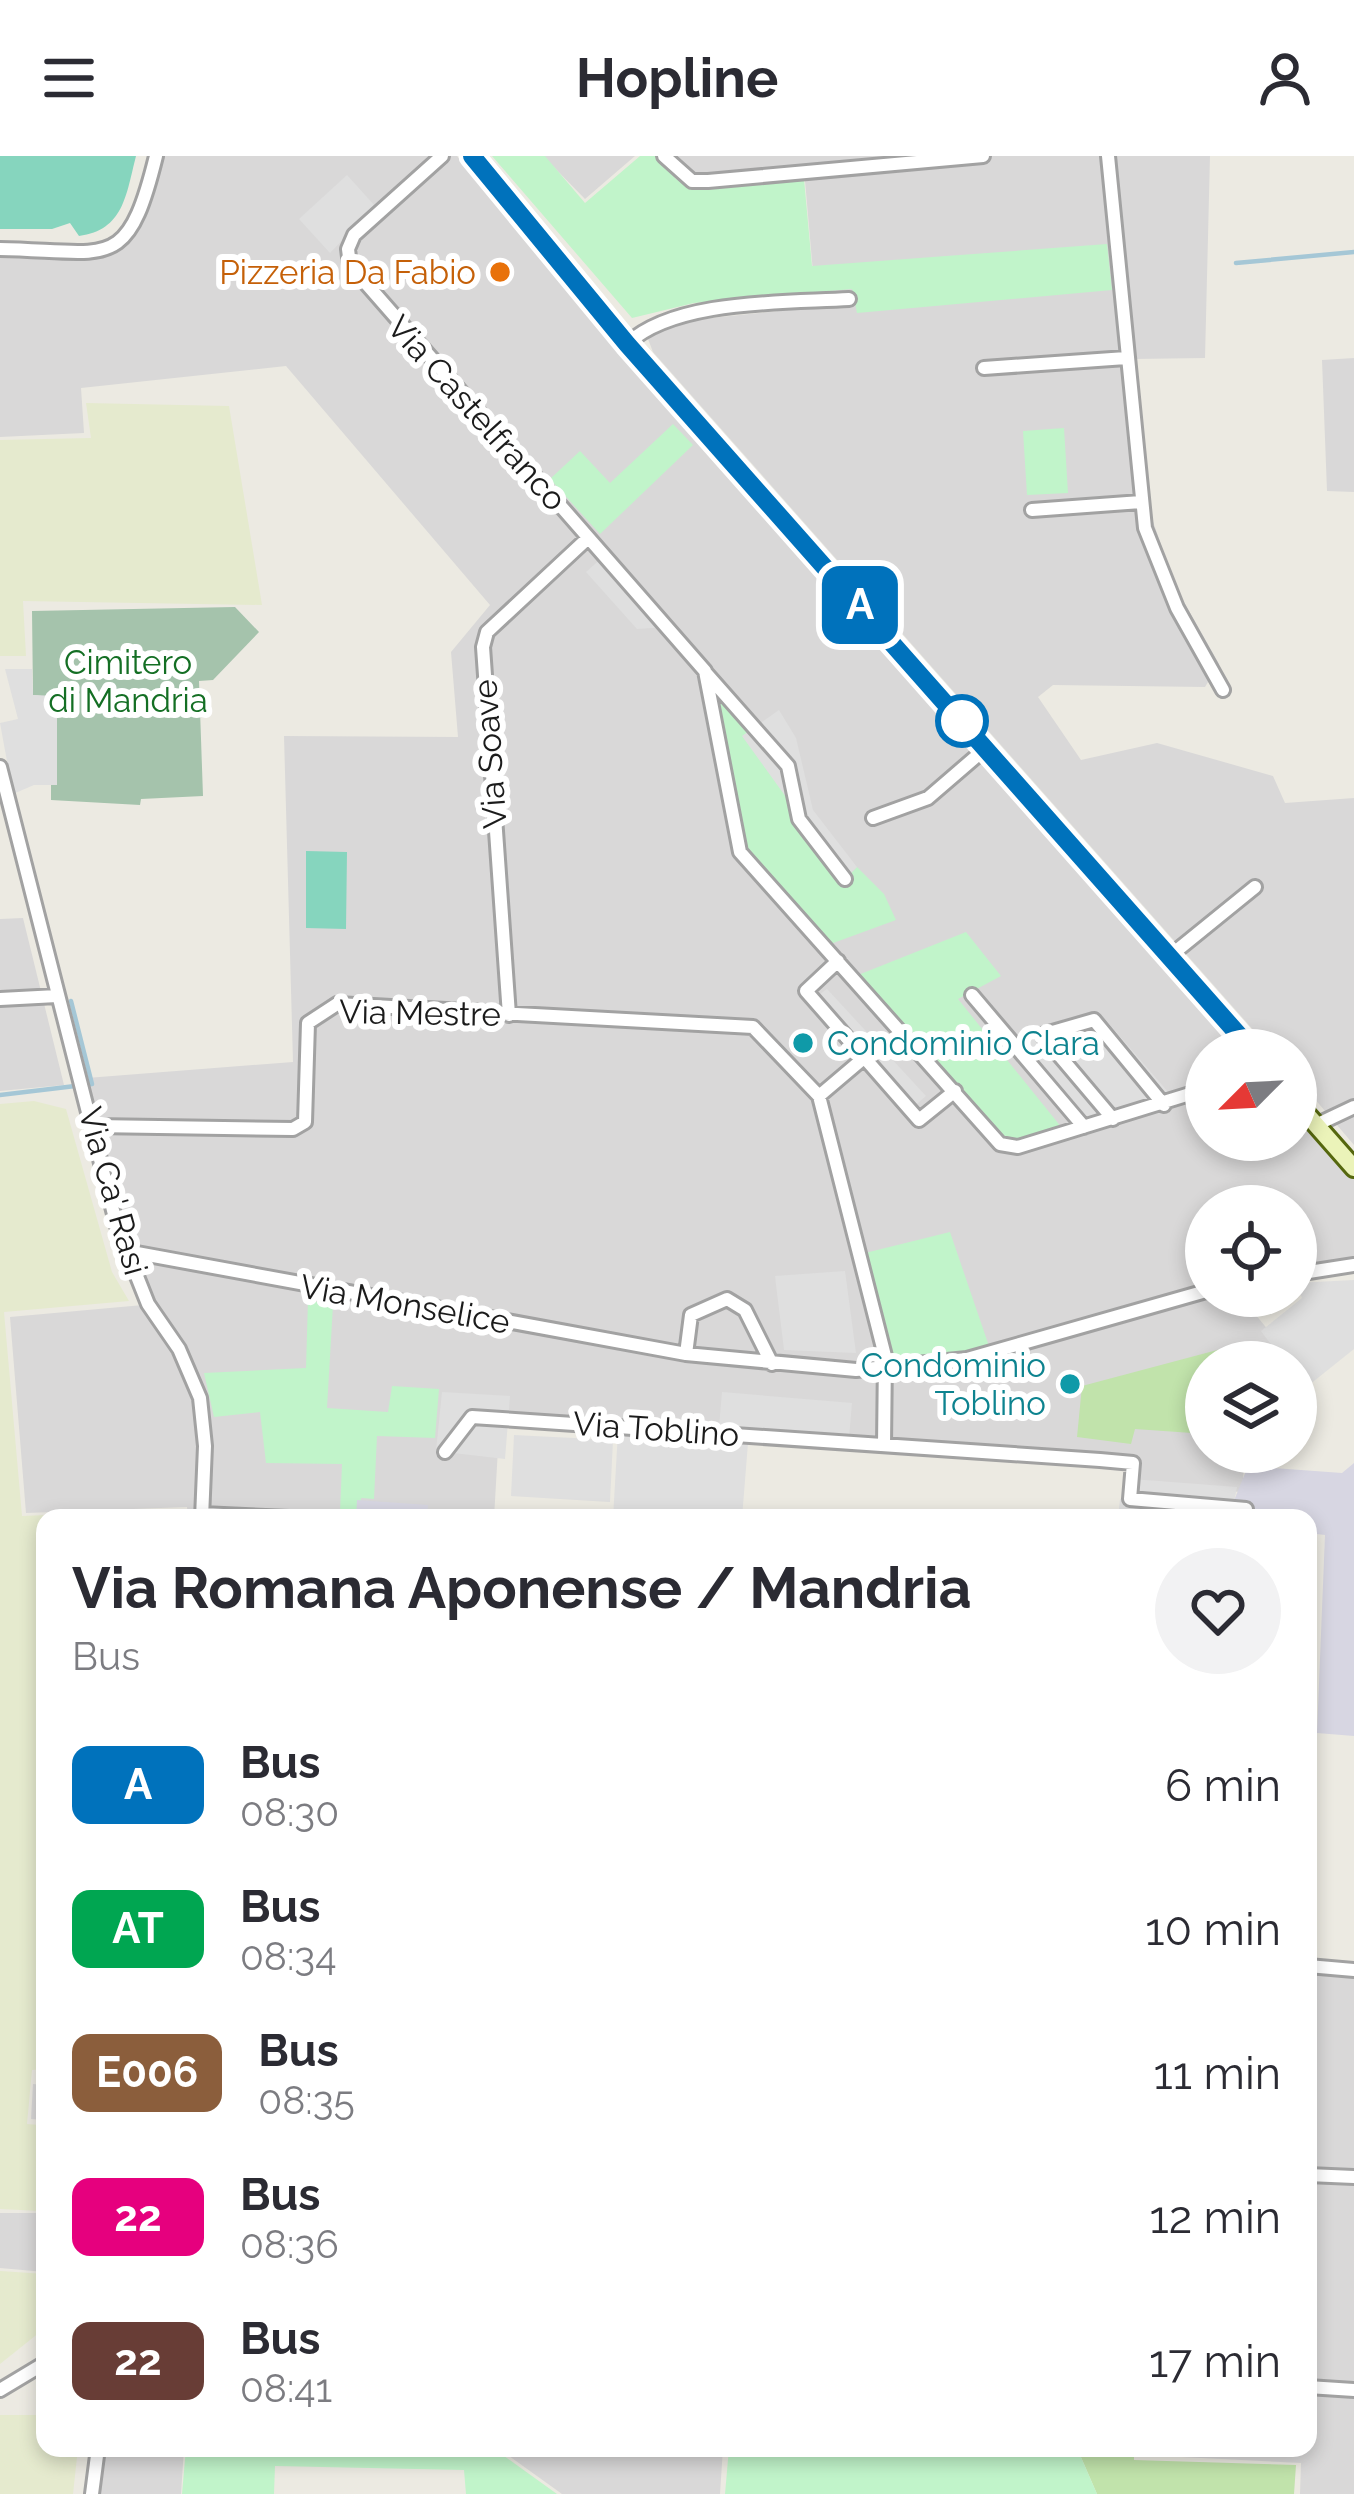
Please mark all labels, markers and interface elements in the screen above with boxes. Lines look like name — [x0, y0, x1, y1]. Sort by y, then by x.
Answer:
icon: menu — [36, 45, 102, 111]
icon: person — [1252, 45, 1318, 111]
text: Hopline — [576, 46, 778, 110]
place label: Pizzeria Da Fabio — [219, 253, 476, 292]
marker: Pizzeria Da Fabio — [487, 259, 513, 285]
street label: Via Castelfranco — [379, 307, 575, 519]
line badge: A — [821, 566, 899, 644]
text: A — [846, 580, 874, 629]
park label: Cimitero di Mandria — [48, 643, 208, 720]
street label: Via Soave — [465, 678, 515, 830]
unlabelled marker — [937, 696, 987, 746]
street label: Via Mestre — [339, 992, 501, 1034]
place label: Condominio Clara — [827, 1024, 1100, 1063]
north arrow — [1185, 1029, 1317, 1161]
map controls — [1185, 1029, 1317, 1473]
marker: Condominio Clara — [790, 1030, 816, 1056]
street label: Via Ca' Rasi — [70, 1103, 156, 1279]
button: locate — [1185, 1185, 1317, 1317]
street label: Via Monselice — [297, 1266, 513, 1342]
button: layers — [1185, 1341, 1317, 1473]
place label: Condominio Toblino — [861, 1346, 1046, 1423]
marker: Condominio Toblino — [1057, 1371, 1083, 1397]
street label: Via Toblino — [572, 1404, 740, 1454]
button: heart — [1155, 1548, 1281, 1674]
text: Via Romana Aponense / Mandria — [72, 1554, 971, 1621]
text: Bus — [72, 1633, 140, 1679]
text: Bus — [240, 1736, 321, 1789]
text: 6 min — [1165, 1759, 1281, 1812]
text: A — [124, 1760, 152, 1809]
text: 08:30 — [240, 1789, 339, 1835]
text: Bus — [240, 1880, 321, 1933]
text: 10 min — [1145, 1903, 1281, 1956]
text: AT — [112, 1904, 164, 1953]
text: 08:34 — [240, 1933, 336, 1979]
text: Bus — [258, 2024, 339, 2077]
text: 11 min — [1154, 2047, 1281, 2100]
text: E006 — [96, 2048, 198, 2097]
text: 08:35 — [258, 2077, 355, 2123]
text: Bus — [240, 2168, 321, 2221]
text: 12 min — [1149, 2191, 1281, 2244]
text: 22 — [114, 2192, 162, 2241]
text: 08:36 — [240, 2221, 339, 2267]
text: Bus — [240, 2312, 321, 2365]
text: 17 min — [1149, 2335, 1281, 2388]
text: 22 — [114, 2336, 162, 2385]
text: 08:41 — [240, 2365, 332, 2411]

